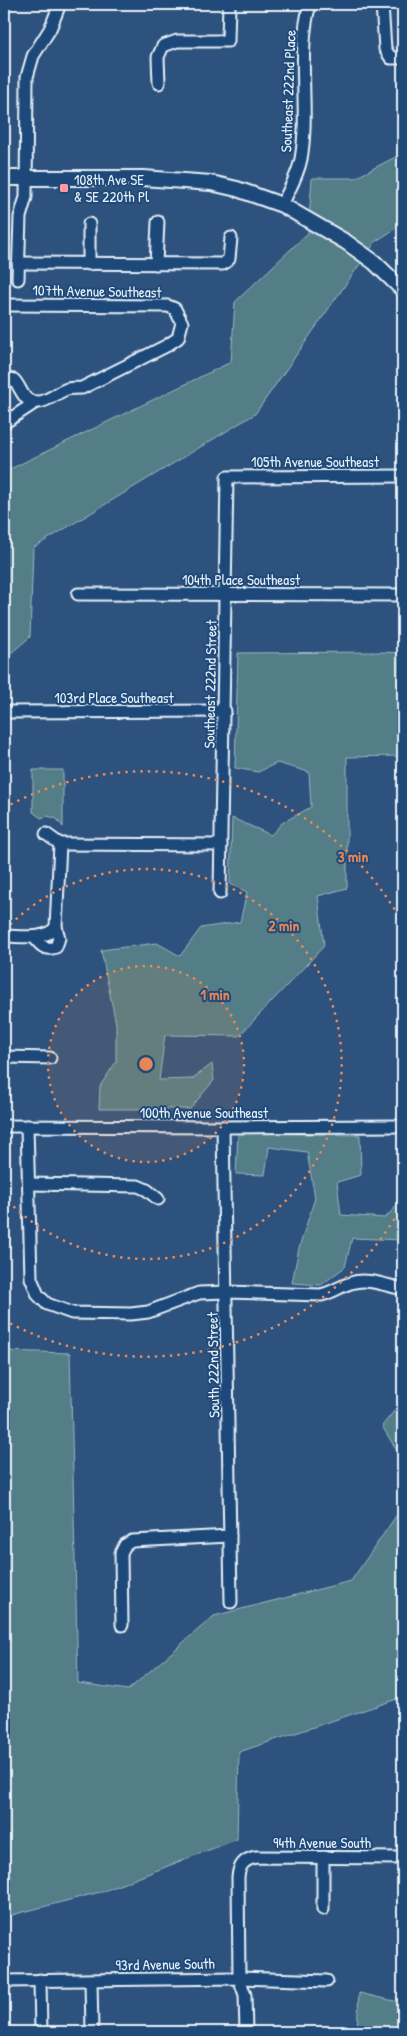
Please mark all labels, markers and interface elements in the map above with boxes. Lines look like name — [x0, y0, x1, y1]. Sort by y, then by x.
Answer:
street label: Southeast 222nd Place — [275, 29, 301, 153]
place label: 108th Ave SE & SE 220th Pl — [74, 169, 149, 207]
marker: 108th Ave SE & SE 220th Pl — [58, 182, 70, 194]
street label: 107th Avenue Southeast — [32, 279, 163, 303]
street label: 105th Avenue Southeast — [251, 451, 380, 472]
street label: 104th Place Southeast — [182, 569, 301, 590]
street label: Southeast 222nd Street — [198, 619, 222, 749]
street label: 103rd Place Southeast — [54, 687, 175, 708]
text: 3 min — [338, 846, 368, 867]
text: 2 min — [269, 915, 300, 936]
text: 1 min — [200, 984, 230, 1005]
centre of rings — [137, 1055, 155, 1073]
street label: 100th Avenue Southeast — [140, 1102, 269, 1123]
street label: South 222nd Street — [202, 1311, 224, 1418]
street label: 94th Avenue South — [273, 1832, 371, 1853]
street label: 93rd Avenue South — [115, 1953, 215, 1975]

